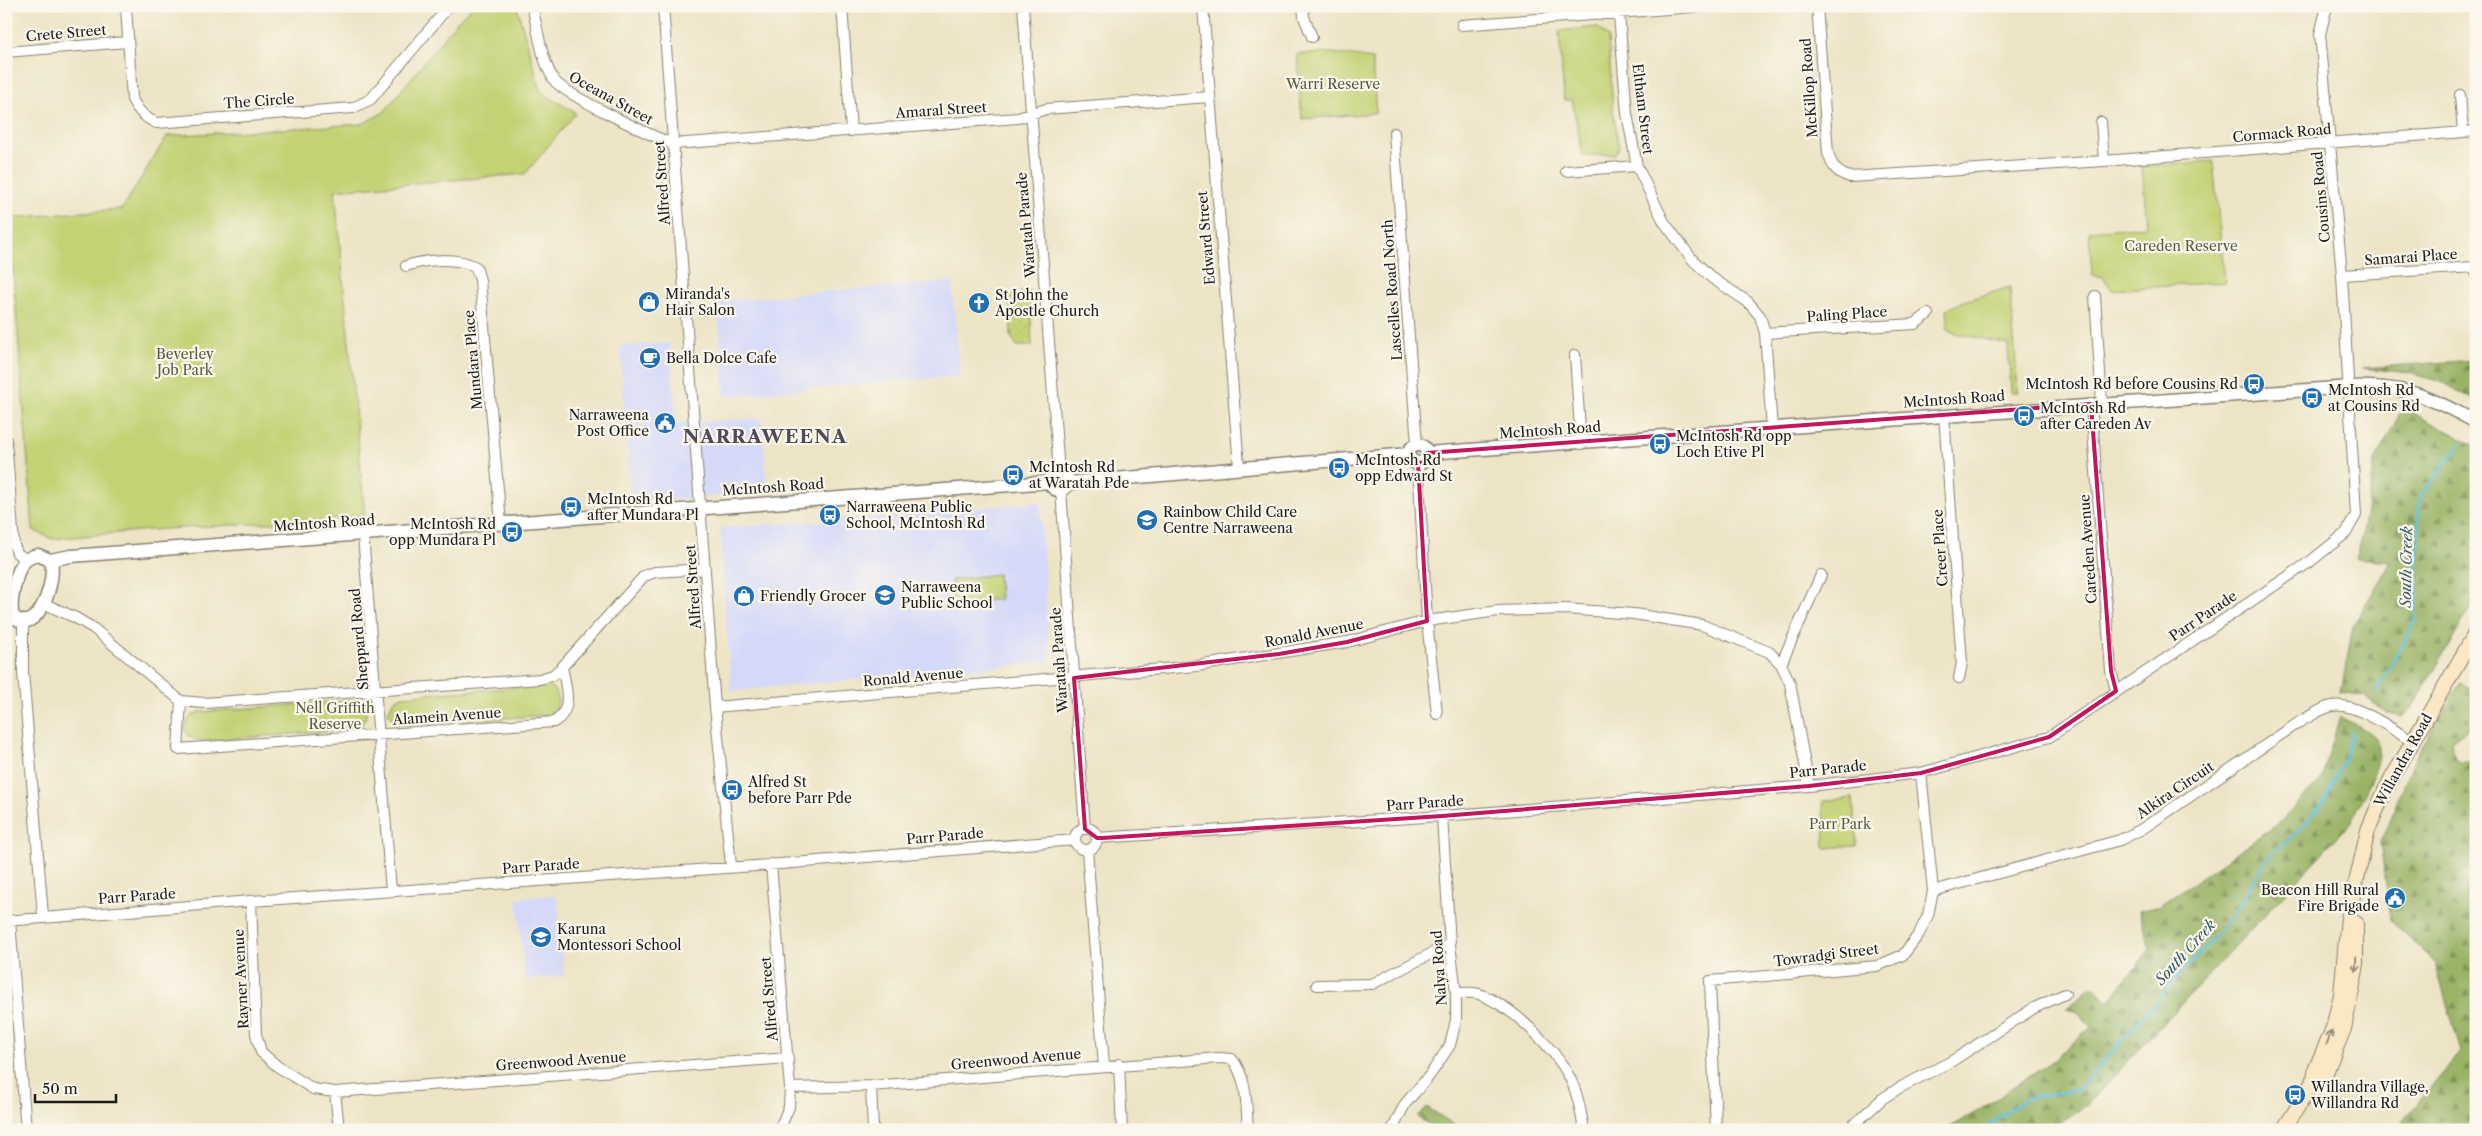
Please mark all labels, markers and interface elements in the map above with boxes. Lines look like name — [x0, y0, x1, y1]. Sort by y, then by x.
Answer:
street label: Crete Street — [25, 21, 107, 45]
street label: McKillop Road — [1796, 37, 1821, 139]
street label: Eltham Street — [1629, 63, 1658, 155]
street label: Oceana Street — [566, 67, 656, 129]
park label: Warri Reserve — [1285, 75, 1380, 93]
street label: The Circle — [223, 90, 295, 112]
street label: Amaral Street — [894, 98, 987, 122]
street label: Cormack Road — [2232, 120, 2333, 146]
street label: Alfred Street — [650, 140, 674, 227]
street label: Cousins Road — [2308, 150, 2334, 243]
street label: Waratah Parade — [1012, 171, 1040, 279]
street label: Edward Street — [1193, 190, 1219, 286]
street label: Lascelles Road North — [1378, 219, 1406, 361]
park label: Careden Reserve — [2124, 237, 2238, 255]
street label: Samarai Place — [2364, 245, 2458, 269]
place label: Miranda's Hair Salon — [665, 285, 735, 319]
place label: St John the Apostle Church — [994, 286, 1100, 320]
shop icon: Miranda's Hair Salon — [637, 290, 661, 314]
church icon: St John the Apostle Church — [967, 291, 991, 315]
street label: Paling Place — [1806, 302, 1888, 326]
street label: Mundara Place — [460, 309, 486, 411]
park label: Beverley Job Park — [155, 345, 214, 379]
cafe icon: Bella Dolce Cafe — [638, 346, 662, 370]
place label: Bella Dolce Cafe — [666, 349, 777, 367]
bus stop icon: McIntosh Rd before Cousins Rd — [2242, 372, 2266, 396]
place label: McIntosh Rd before Cousins Rd — [2025, 375, 2238, 393]
place label: McIntosh Rd at Cousins Rd — [2328, 381, 2420, 415]
street label: McIntosh Road — [1903, 386, 2006, 412]
bus stop icon: McIntosh Rd at Cousins Rd — [2300, 386, 2324, 410]
place label: McIntosh Rd after Careden Av — [2040, 399, 2152, 433]
bus stop icon: McIntosh Rd after Careden Av — [2012, 404, 2036, 428]
place label: Narraweena Post Office — [569, 406, 650, 440]
public building icon: Narraweena Post Office — [653, 411, 677, 435]
street label: McIntosh Road — [1499, 417, 1602, 443]
district label: NARRAWEENA — [683, 425, 848, 448]
place label: McIntosh Rd opp Loch Etive Pl — [1676, 427, 1792, 461]
bus stop icon: McIntosh Rd opp Loch Etive Pl — [1648, 432, 1672, 456]
place label: McIntosh Rd opp Edward St — [1355, 451, 1453, 485]
bus stop icon: McIntosh Rd opp Edward St — [1327, 456, 1351, 480]
place label: McIntosh Rd at Waratah Pde — [1029, 458, 1129, 492]
bus stop icon: McIntosh Rd at Waratah Pde — [1001, 463, 1025, 487]
street label: McIntosh Road — [722, 474, 825, 500]
place label: McIntosh Rd after Mundara Pl — [587, 490, 699, 524]
street label: Careden Avenue — [2075, 493, 2101, 604]
bus stop icon: McIntosh Rd after Mundara Pl — [559, 495, 583, 519]
place label: Narraweena Public School, McIntosh Rd — [846, 498, 986, 532]
bus stop icon: Narraweena Public School, McIntosh Rd — [818, 503, 842, 527]
place label: Rainbow Child Care Centre Narraweena — [1163, 503, 1297, 537]
school or university icon: Rainbow Child Care Centre Narraweena — [1135, 508, 1159, 532]
street label: Creer Place — [1928, 509, 1952, 587]
street label: McIntosh Road — [273, 510, 376, 536]
place label: McIntosh Rd opp Mundara Pl — [389, 515, 496, 549]
bus stop icon: McIntosh Rd opp Mundara Pl — [500, 520, 524, 544]
water label: South Creek — [2396, 526, 2416, 609]
street label: Alfred Street — [681, 544, 705, 631]
place label: Narraweena Public School — [901, 578, 993, 612]
school or university icon: Narraweena Public School — [873, 583, 897, 607]
shop icon: Friendly Grocer — [732, 584, 756, 608]
street label: Sheppard Road — [346, 587, 372, 691]
place label: Friendly Grocer — [760, 587, 866, 605]
street label: Parr Parade — [2166, 587, 2240, 645]
street label: Waratah Parade — [1046, 607, 1072, 714]
street label: Ronald Avenue — [1263, 615, 1365, 651]
street label: Ronald Avenue — [862, 664, 964, 690]
park label: Nell Griffith Reserve — [295, 699, 375, 733]
street label: Alamein Avenue — [391, 703, 502, 729]
street label: Willandra Road — [2369, 710, 2436, 811]
street label: Parr Parade — [1788, 756, 1868, 782]
street label: Alkira Circuit — [2132, 757, 2217, 823]
place label: Alfred St before Parr Pde — [747, 773, 852, 807]
bus stop icon: Alfred St before Parr Pde — [720, 778, 744, 802]
street label: Parr Parade — [1386, 791, 1465, 815]
park label: Parr Park — [1809, 815, 1872, 833]
street label: Parr Parade — [906, 824, 985, 848]
street label: Parr Parade — [502, 854, 581, 878]
place label: Beacon Hill Rural Fire Brigade — [2261, 881, 2379, 915]
street label: Parr Parade — [98, 884, 177, 908]
public building icon: Beacon Hill Rural Fire Brigade — [2383, 886, 2407, 910]
water label: South Creek — [2150, 915, 2219, 989]
place label: Karuna Montessori School — [557, 920, 681, 954]
school or university icon: Karuna Montessori School — [529, 925, 553, 949]
street label: Rayner Avenue — [229, 928, 253, 1030]
street label: Nalya Road — [1427, 929, 1451, 1006]
street label: Towradgi Street — [1772, 940, 1880, 970]
street label: Alfred Street — [756, 956, 782, 1043]
one-way arrow — [2351, 956, 2361, 972]
one-way arrow — [2325, 1030, 2334, 1046]
street label: Greenwood Avenue — [950, 1044, 1082, 1074]
street label: Greenwood Avenue — [495, 1047, 627, 1075]
scale bar — [35, 1071, 116, 1103]
place label: Willandra Village, Willandra Rd — [2310, 1078, 2429, 1112]
text: 50 m — [42, 1079, 78, 1098]
bus stop icon: Willandra Village, Willandra Rd — [2283, 1083, 2307, 1107]

